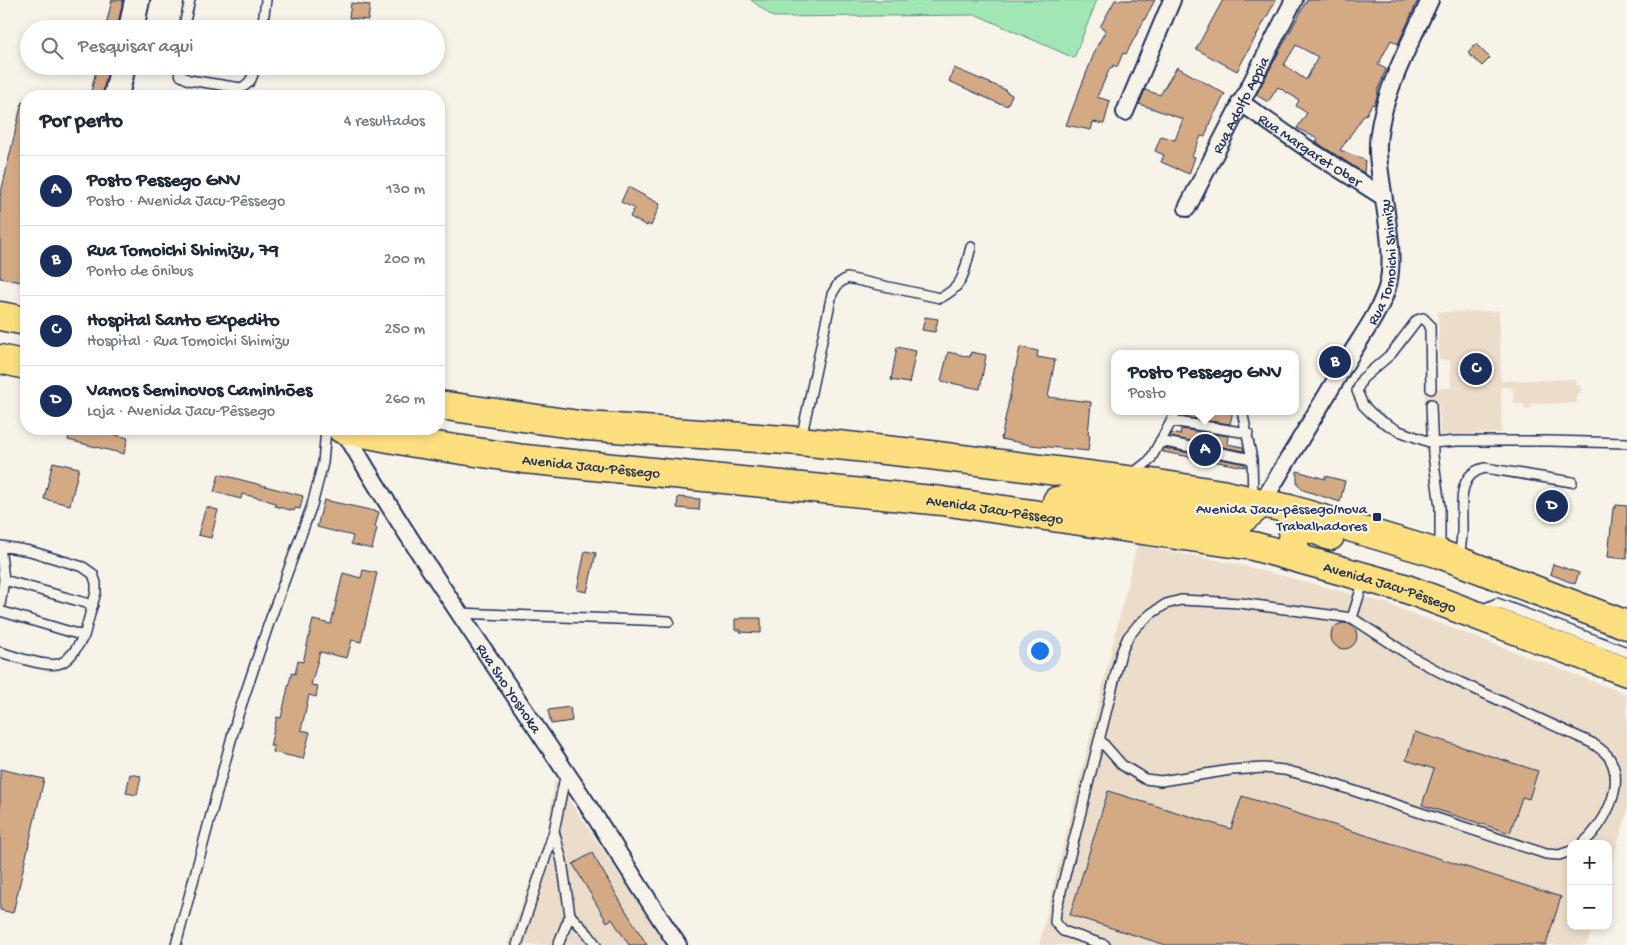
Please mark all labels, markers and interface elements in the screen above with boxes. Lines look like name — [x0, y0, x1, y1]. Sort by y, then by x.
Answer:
search box — [20, 20, 445, 75]
icon: search — [38, 34, 66, 62]
text: Pesquisar aqui — [78, 36, 193, 59]
street label: Rua Adolfo Appia — [1209, 54, 1275, 157]
text: Por perto — [40, 110, 123, 135]
street label: Rua Margaret Ober — [1254, 110, 1366, 193]
text: 4 resultados — [344, 113, 425, 132]
text: Posto Pessego GNV — [87, 170, 241, 193]
text: A — [51, 181, 61, 200]
text: 130 m — [386, 181, 425, 200]
text: Posto · Avenida Jacu-Pêssego — [87, 193, 285, 212]
street label: Rua Tomoichi Shimizu — [1364, 198, 1402, 329]
text: Rua Tomoichi Shimizu, 79 — [87, 240, 279, 263]
text: B — [52, 251, 60, 270]
text: 200 m — [384, 251, 425, 270]
text: Ponto de ônibus — [87, 263, 193, 282]
text: Hospital Santo Expedito — [87, 310, 280, 333]
text: C — [52, 321, 60, 340]
text: 250 m — [385, 321, 425, 340]
text: Hospital · Rua Tomoichi Shimizu — [87, 333, 290, 352]
pin: B — [1319, 343, 1351, 381]
popup — [1111, 350, 1299, 415]
pin: C — [1460, 350, 1492, 388]
text: Posto Pessego GNV — [1128, 362, 1282, 385]
text: Vamos Seminovos Caminhões — [87, 380, 312, 403]
text: Posto — [1128, 385, 1166, 404]
text: D — [51, 391, 61, 410]
text: 260 m — [385, 391, 425, 410]
text: Loja · Avenida Jacu-Pêssego — [87, 403, 275, 422]
pin: A — [1189, 431, 1221, 469]
street label: Avenida Jacu-Pêssego — [521, 452, 661, 484]
pin: D — [1536, 487, 1568, 525]
street label: Avenida Jacu-Pêssego — [925, 492, 1065, 529]
place label: Avenida Jacu-pêssego/nova Trabalhadores — [1196, 501, 1368, 536]
marker: Avenida Jacu-pêssego/nova Trabalhadores — [1371, 511, 1383, 523]
street label: Avenida Jacu-Pêssego — [1321, 559, 1459, 618]
your location — [1027, 638, 1053, 664]
street label: Rua Sho Yoshoka — [471, 641, 545, 738]
map controls — [1567, 840, 1612, 930]
button: + — [1567, 840, 1612, 885]
button: − — [1567, 885, 1612, 930]

